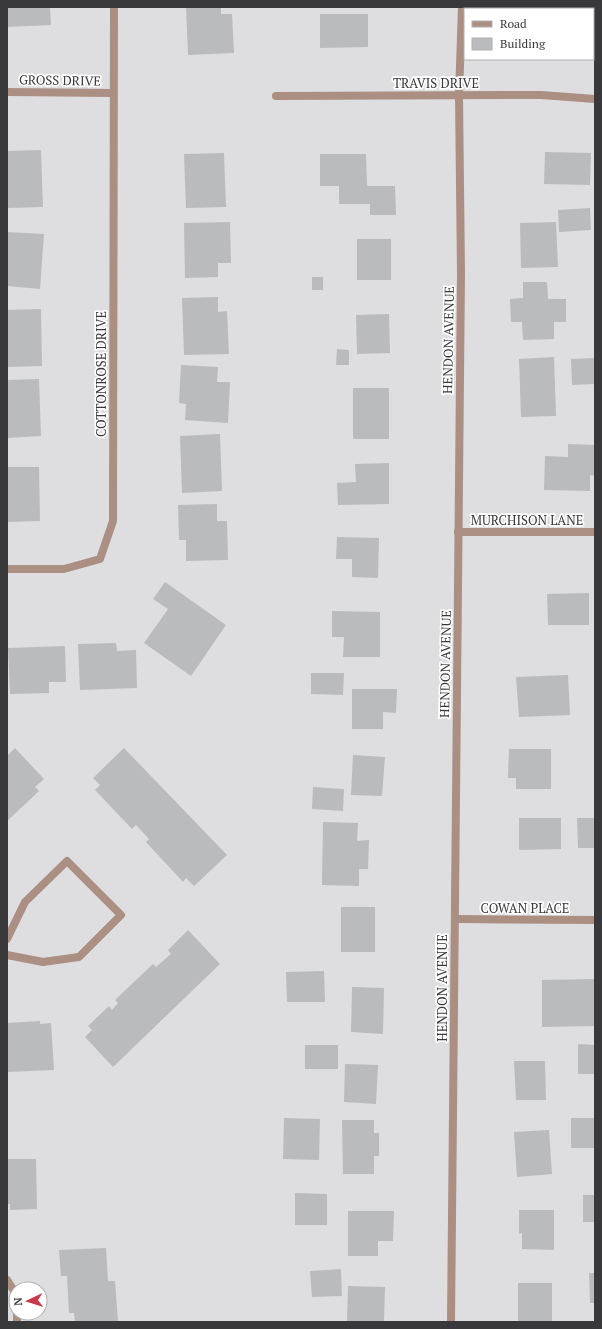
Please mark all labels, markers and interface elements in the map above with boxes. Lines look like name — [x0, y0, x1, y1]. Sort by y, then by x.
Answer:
legend — [464, 8, 594, 60]
text: Road — [500, 16, 527, 31]
text: Building — [500, 36, 546, 51]
street label: GROSS DRIVE — [19, 70, 101, 90]
street label: TRAVIS DRIVE — [393, 74, 479, 92]
street label: HENDON AVENUE — [438, 286, 458, 394]
street label: COTTONROSE DRIVE — [92, 311, 110, 437]
street label: MURCHISON LANE — [471, 511, 583, 529]
street label: HENDON AVENUE — [435, 610, 455, 718]
street label: COWAN PLACE — [481, 899, 569, 917]
street label: HENDON AVENUE — [433, 934, 451, 1042]
north arrow — [8, 1281, 48, 1321]
text: N — [11, 1296, 25, 1306]

